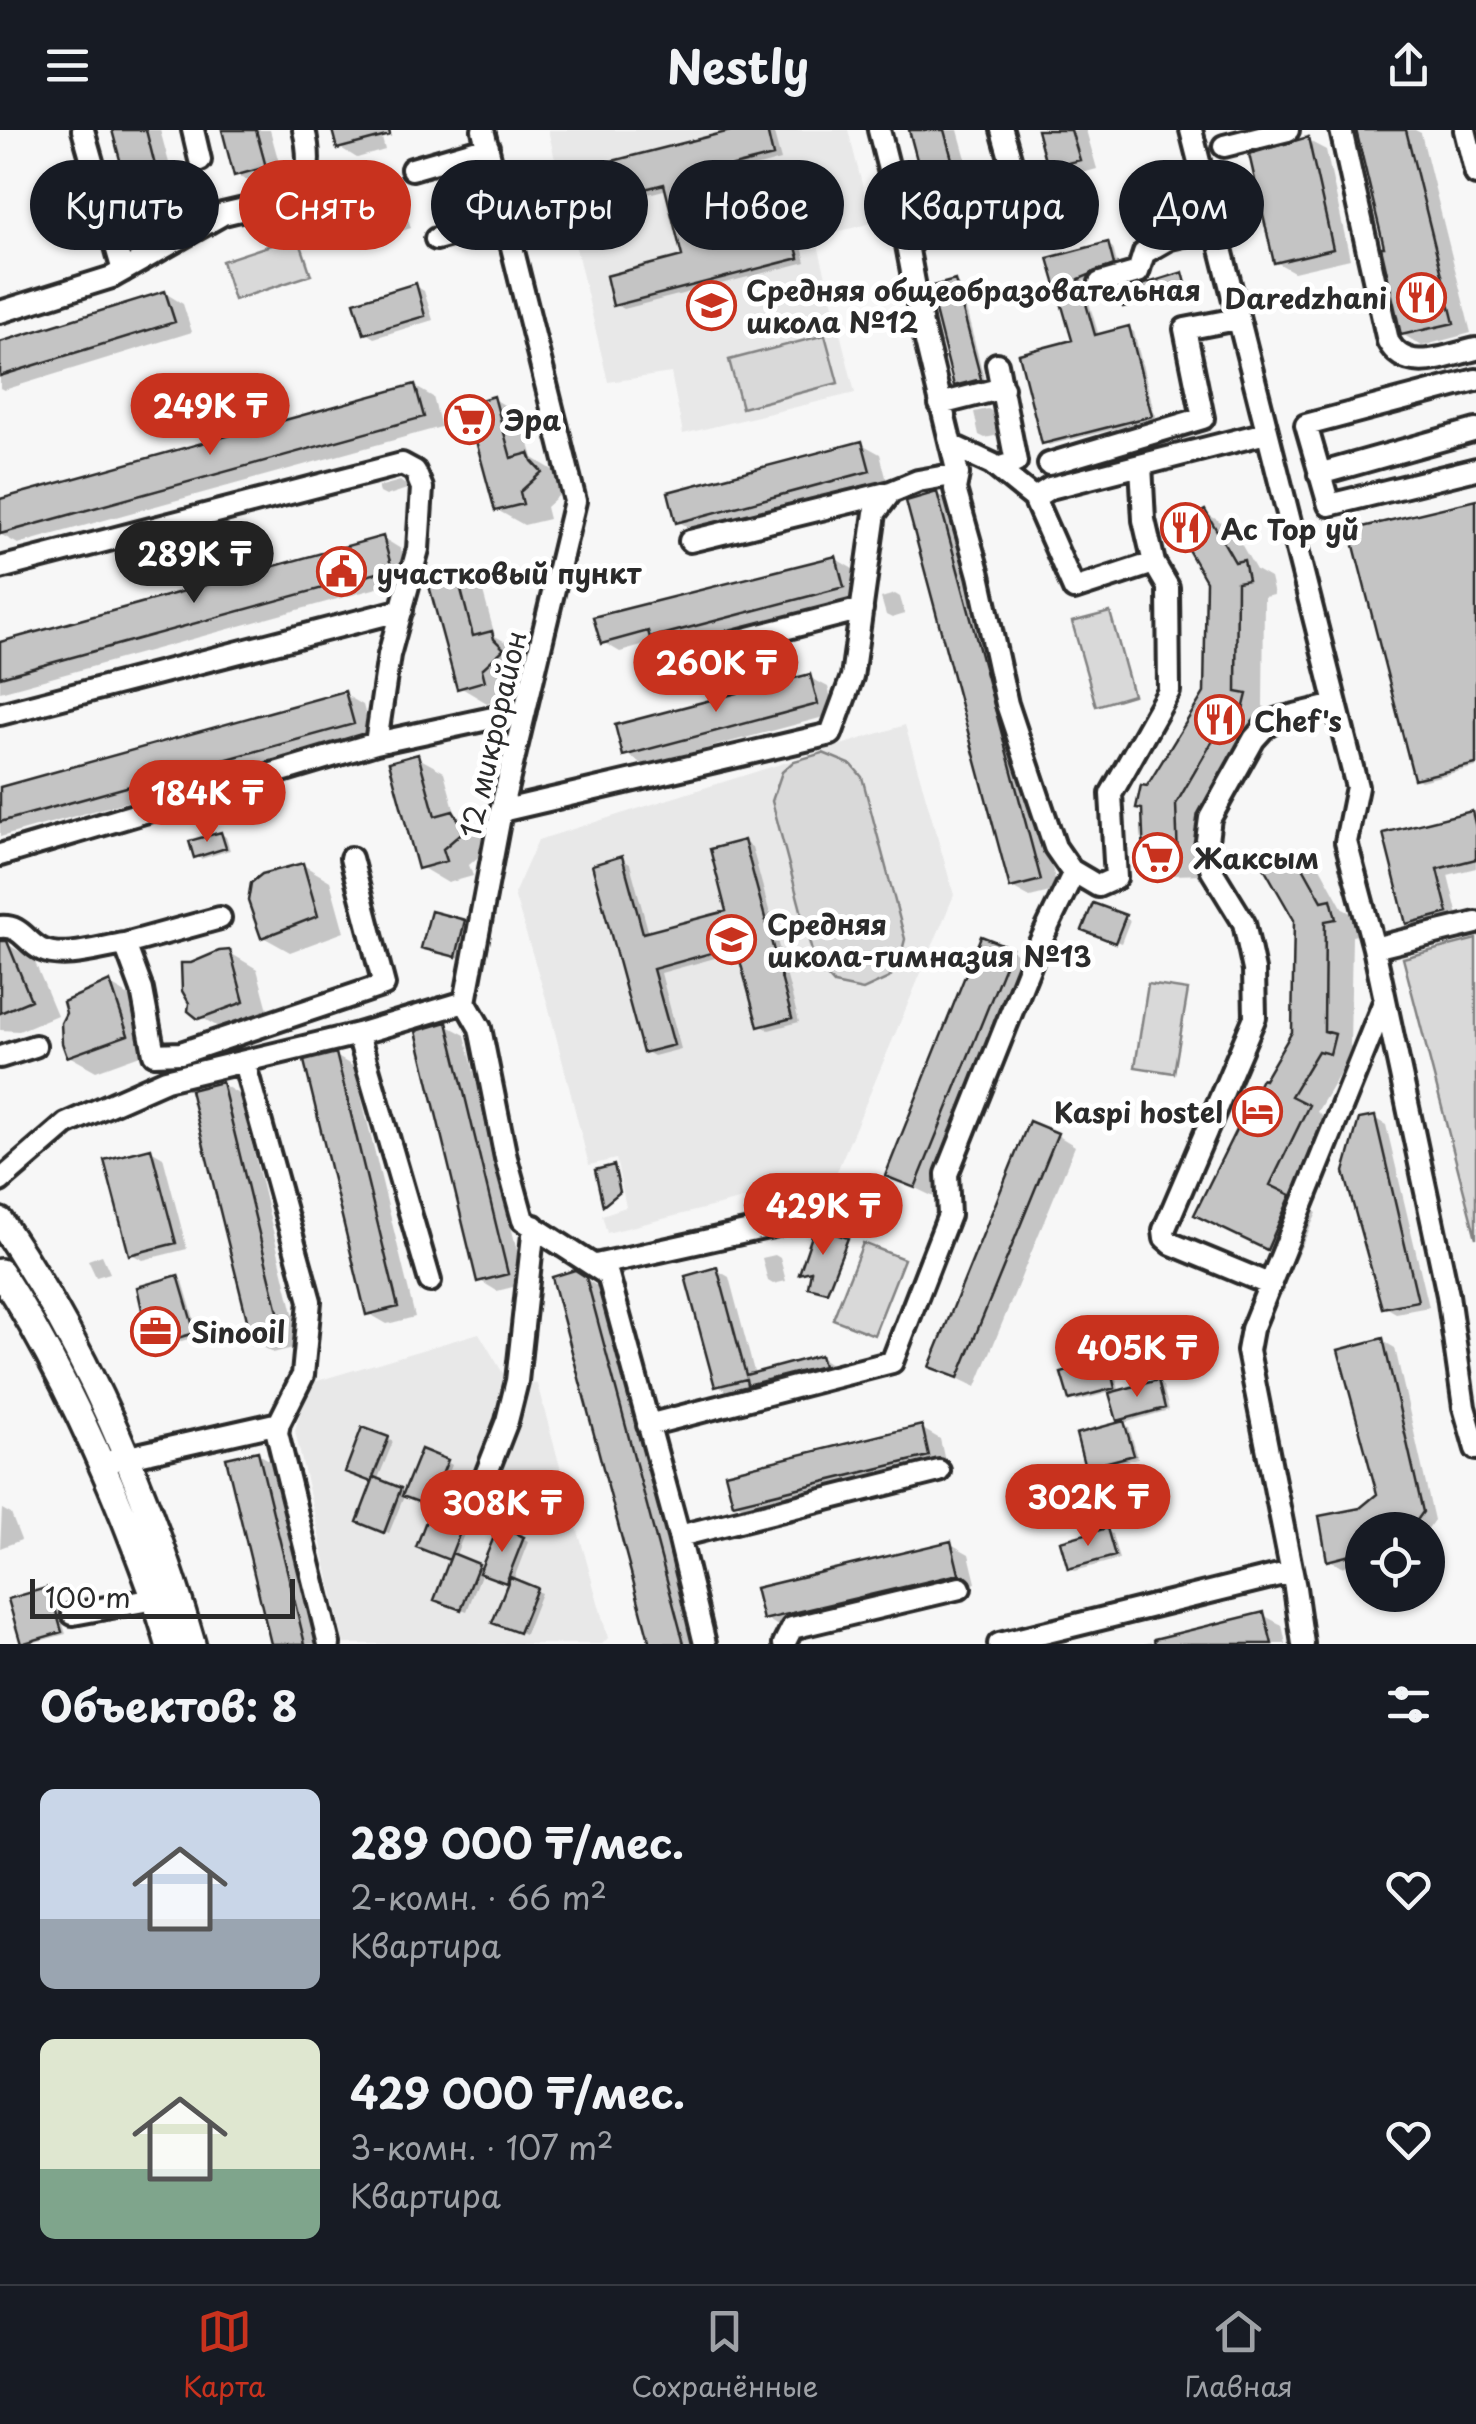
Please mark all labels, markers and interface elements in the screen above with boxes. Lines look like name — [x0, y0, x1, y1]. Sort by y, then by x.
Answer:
text: Nestly — [667, 31, 809, 99]
icon: menu — [40, 38, 95, 93]
icon: share — [1381, 38, 1436, 93]
chip: Купить — [30, 160, 219, 250]
chip: Снять — [239, 160, 411, 250]
chip: Фильтры — [431, 160, 648, 250]
chip: Новое — [668, 160, 844, 250]
chip: Квартира — [864, 160, 1099, 250]
chip: Дом — [1119, 160, 1264, 250]
place label: Средняя общеобразовательная школа №12 — [746, 268, 1201, 343]
restaurant icon: Daredzhani — [1396, 271, 1448, 323]
place label: Daredzhani — [1225, 276, 1387, 319]
school or university icon: Средняя общеобразовательная школа №12 — [685, 279, 737, 331]
pin: 249K ₸ — [129, 373, 291, 458]
text: 249K ₸ — [153, 381, 267, 429]
supermarket icon: Эра — [444, 393, 496, 445]
place label: Эра — [504, 398, 561, 441]
restaurant icon: Ас Тор уй — [1160, 502, 1212, 554]
place label: Ас Тор уй — [1221, 507, 1359, 550]
pin: 289K ₸ — [113, 521, 275, 606]
text: 289K ₸ — [137, 529, 251, 577]
public building icon: участковый пункт — [316, 546, 368, 598]
place label: участковый пункт — [377, 551, 643, 594]
street label: 12 микрорайон — [447, 626, 537, 842]
pin: 260K ₸ — [635, 630, 797, 715]
text: 260K ₸ — [655, 638, 777, 686]
restaurant icon: Chef's — [1193, 694, 1245, 746]
place label: Chef's — [1254, 699, 1342, 742]
pin: 184K ₸ — [126, 760, 288, 845]
text: 184K ₸ — [151, 768, 263, 816]
supermarket icon: Жаксым — [1132, 831, 1184, 883]
place label: Жаксым — [1193, 836, 1319, 879]
place label: Средняя школа-гимназия №13 — [767, 902, 1092, 977]
school or university icon: Средняя школа-гимназия №13 — [706, 913, 758, 965]
hotel icon: Kaspi hostel — [1232, 1085, 1284, 1137]
place label: Kaspi hostel — [1054, 1090, 1223, 1133]
pin: 429K ₸ — [742, 1173, 904, 1258]
text: 429K ₸ — [766, 1181, 880, 1229]
office icon: Sinooil — [130, 1305, 182, 1357]
place label: Sinooil — [191, 1310, 285, 1353]
pin: 405K ₸ — [1056, 1315, 1218, 1400]
text: 405K ₸ — [1077, 1323, 1197, 1371]
pin: 302K ₸ — [1007, 1464, 1169, 1549]
pin: 308K ₸ — [421, 1470, 583, 1555]
text: 302K ₸ — [1027, 1472, 1149, 1520]
text: 308K ₸ — [442, 1478, 562, 1526]
map controls — [1345, 1512, 1445, 1612]
button: locate — [1345, 1512, 1445, 1612]
scale bar — [30, 1574, 295, 1618]
text: 100 m — [45, 1575, 131, 1618]
text: Объектов: 8 — [40, 1673, 298, 1736]
icon: filters — [1381, 1677, 1436, 1732]
text: 289 000 ₸/мес. — [350, 1810, 684, 1873]
icon: home — [120, 1829, 240, 1949]
icon: heart — [1381, 1862, 1436, 1917]
text: 2-комн. · 66 m² — [350, 1873, 607, 1921]
text: Квартира — [350, 1921, 501, 1969]
text: 429 000 ₸/мес. — [350, 2060, 685, 2123]
icon: home — [120, 2079, 240, 2199]
icon: heart — [1381, 2112, 1436, 2167]
text: 3-комн. · 107 m² — [350, 2123, 613, 2171]
text: Квартира — [350, 2171, 501, 2219]
tab: Карта — [183, 2304, 265, 2407]
tab: Сохранённые — [631, 2304, 818, 2407]
tab: Главная — [1185, 2304, 1293, 2407]

